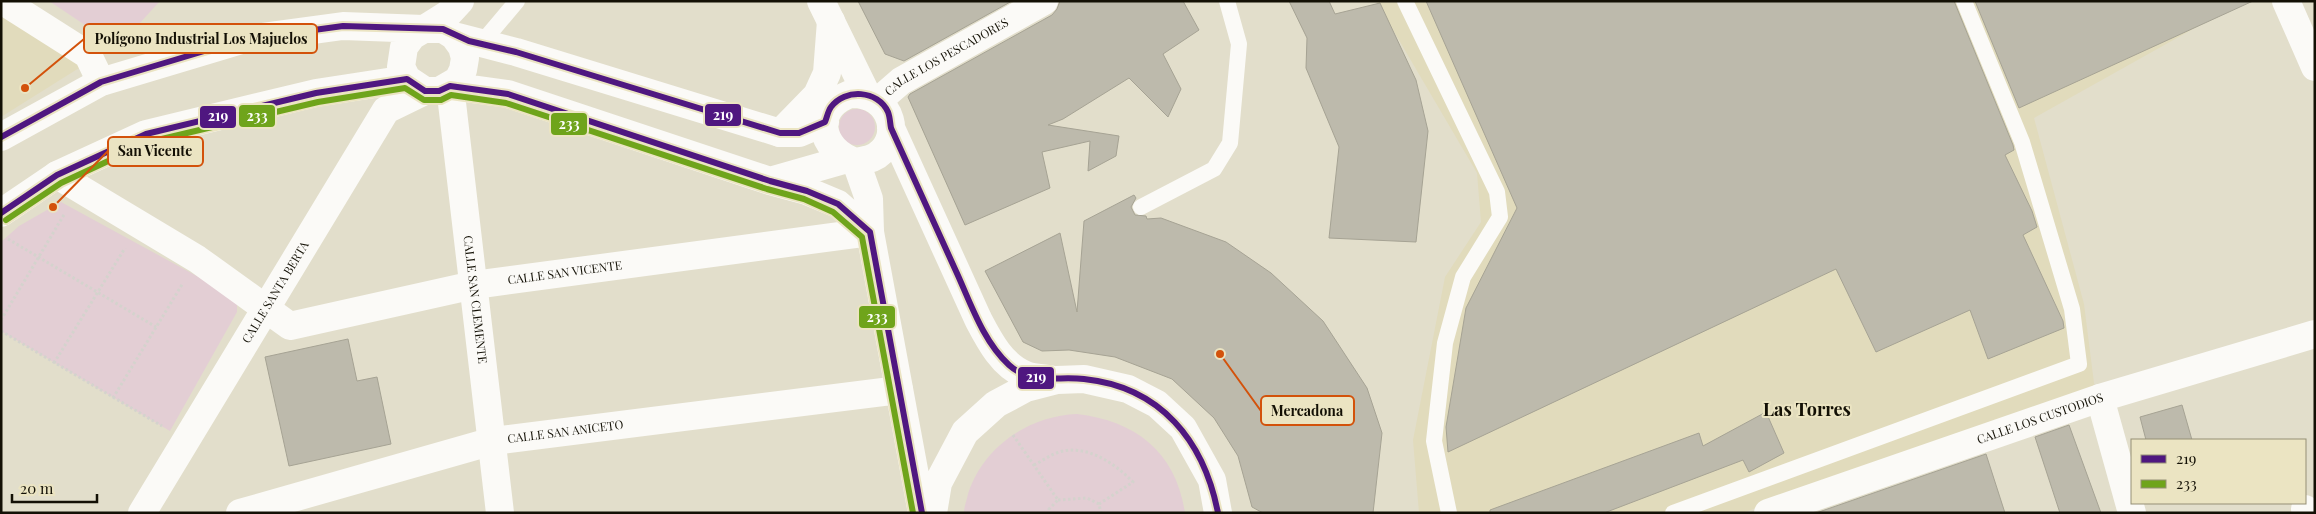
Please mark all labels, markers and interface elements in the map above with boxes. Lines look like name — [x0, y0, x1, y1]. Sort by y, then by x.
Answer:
street label: CALLE LOS PESCADORES — [881, 14, 1011, 99]
callout: Polígono Industrial Los Majuelos — [84, 24, 317, 53]
text: Polígono Industrial Los Majuelos — [94, 29, 308, 48]
line badge: 219 — [704, 103, 742, 127]
line badge: 233 — [238, 104, 276, 128]
line badge: 219 — [199, 105, 237, 129]
text: 219 — [713, 105, 733, 124]
text: 219 — [208, 106, 228, 125]
text: 233 — [247, 106, 268, 125]
line badge: 233 — [550, 112, 588, 136]
text: 233 — [559, 114, 580, 133]
callout: San Vicente — [108, 137, 203, 166]
text: San Vicente — [118, 141, 192, 160]
street label: CALLE SAN CLEMENTE — [461, 234, 491, 364]
street label: CALLE SANTA BERTA — [238, 237, 312, 346]
street label: CALLE SAN VICENTE — [506, 256, 623, 287]
line badge: 233 — [858, 305, 896, 329]
text: 233 — [867, 307, 888, 326]
line badge: 219 — [1017, 366, 1055, 390]
text: 219 — [1026, 367, 1046, 386]
street label: CALLE LOS CUSTODIOS — [1975, 389, 2105, 447]
callout: Mercadona — [1261, 396, 1354, 425]
district label: Las Torres — [1763, 397, 1851, 421]
text: Mercadona — [1271, 401, 1344, 420]
street label: CALLE SAN ANICETO — [506, 416, 624, 446]
legend — [2131, 439, 2306, 504]
text: 219 — [2176, 448, 2196, 468]
scale bar — [12, 472, 98, 504]
text: 233 — [2176, 473, 2197, 493]
text: 20 m — [20, 478, 54, 498]

